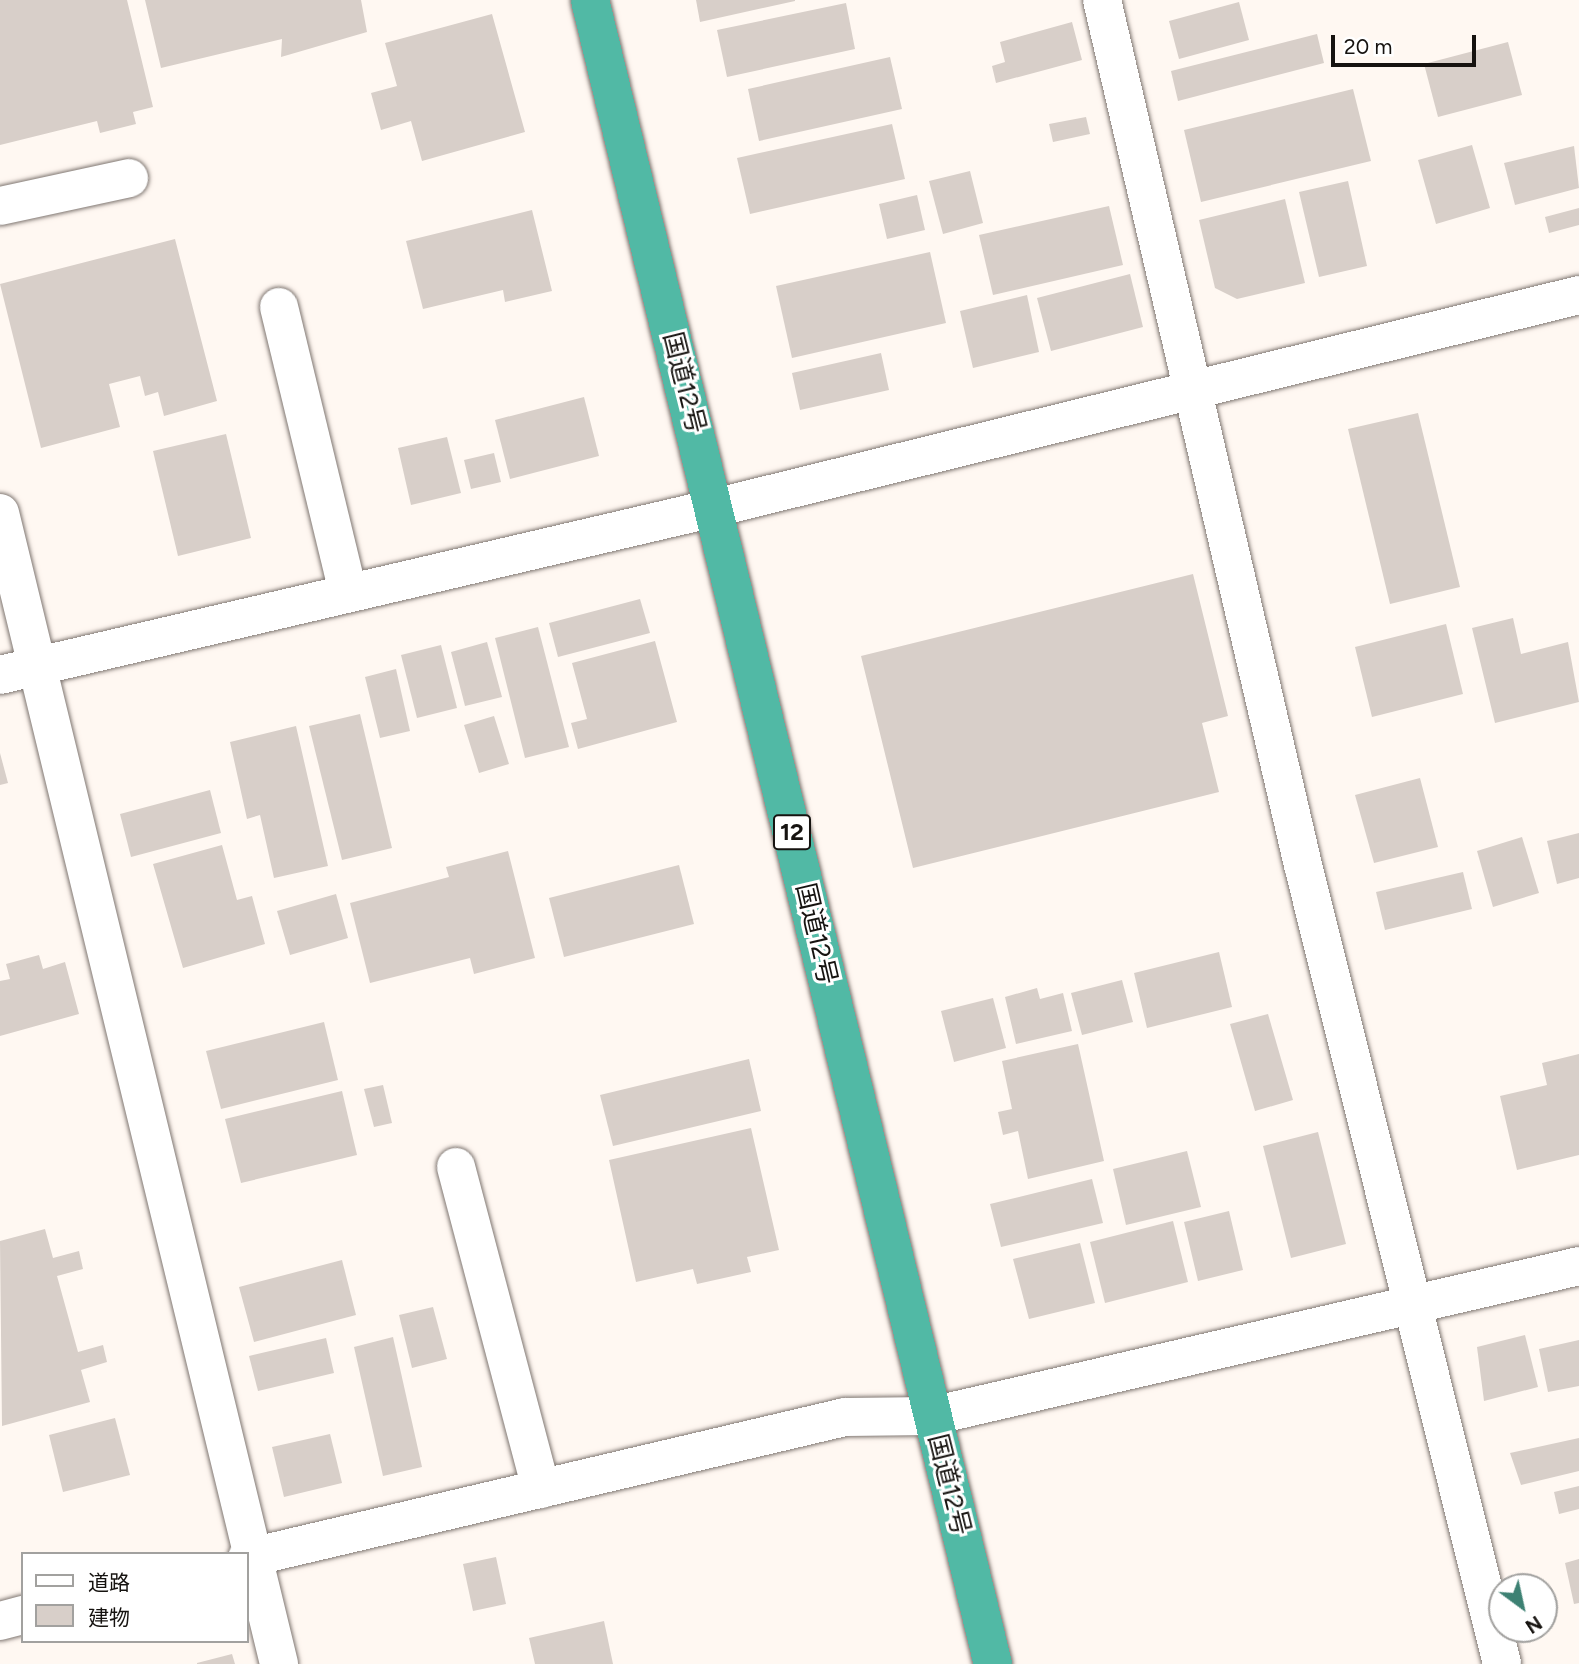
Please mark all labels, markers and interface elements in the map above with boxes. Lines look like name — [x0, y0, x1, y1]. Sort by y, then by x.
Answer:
scale bar — [1334, 21, 1479, 65]
text: 20 m — [1344, 34, 1392, 59]
street label: 国道12号 — [656, 329, 712, 437]
road number: 12 — [773, 812, 811, 852]
street label: 国道12号 — [789, 880, 843, 988]
street label: 国道12号 — [921, 1431, 977, 1539]
legend — [21, 1552, 248, 1643]
text: 道路 — [88, 1570, 130, 1595]
north arrow — [1488, 1573, 1558, 1643]
text: 建物 — [88, 1605, 130, 1630]
text: N — [1521, 1611, 1546, 1638]

